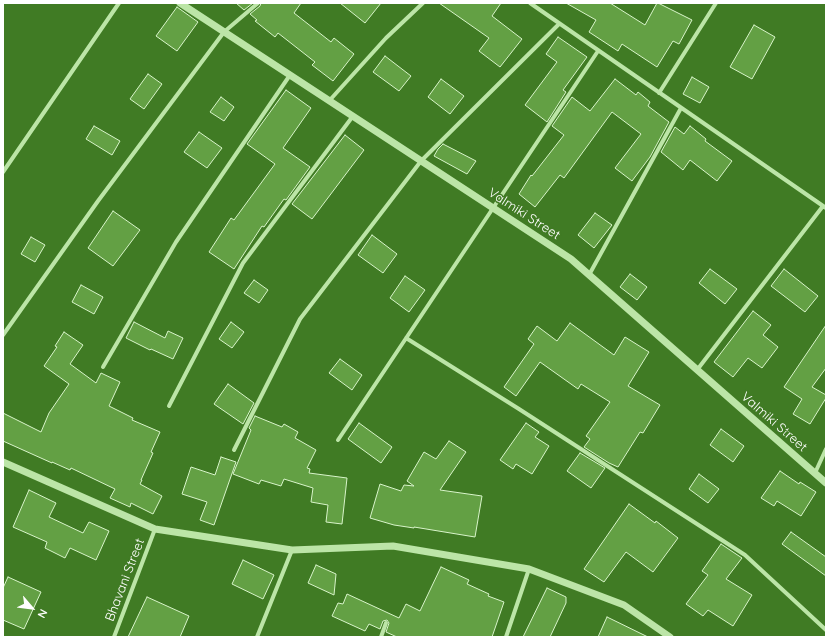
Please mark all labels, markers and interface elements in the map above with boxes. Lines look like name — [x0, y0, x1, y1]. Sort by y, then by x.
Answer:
street label: Valmiki Street — [485, 185, 563, 243]
street label: Valmiki Street — [738, 389, 810, 455]
street label: Bhavani Street — [102, 536, 148, 624]
north arrow — [12, 588, 52, 628]
text: N — [35, 607, 51, 620]

